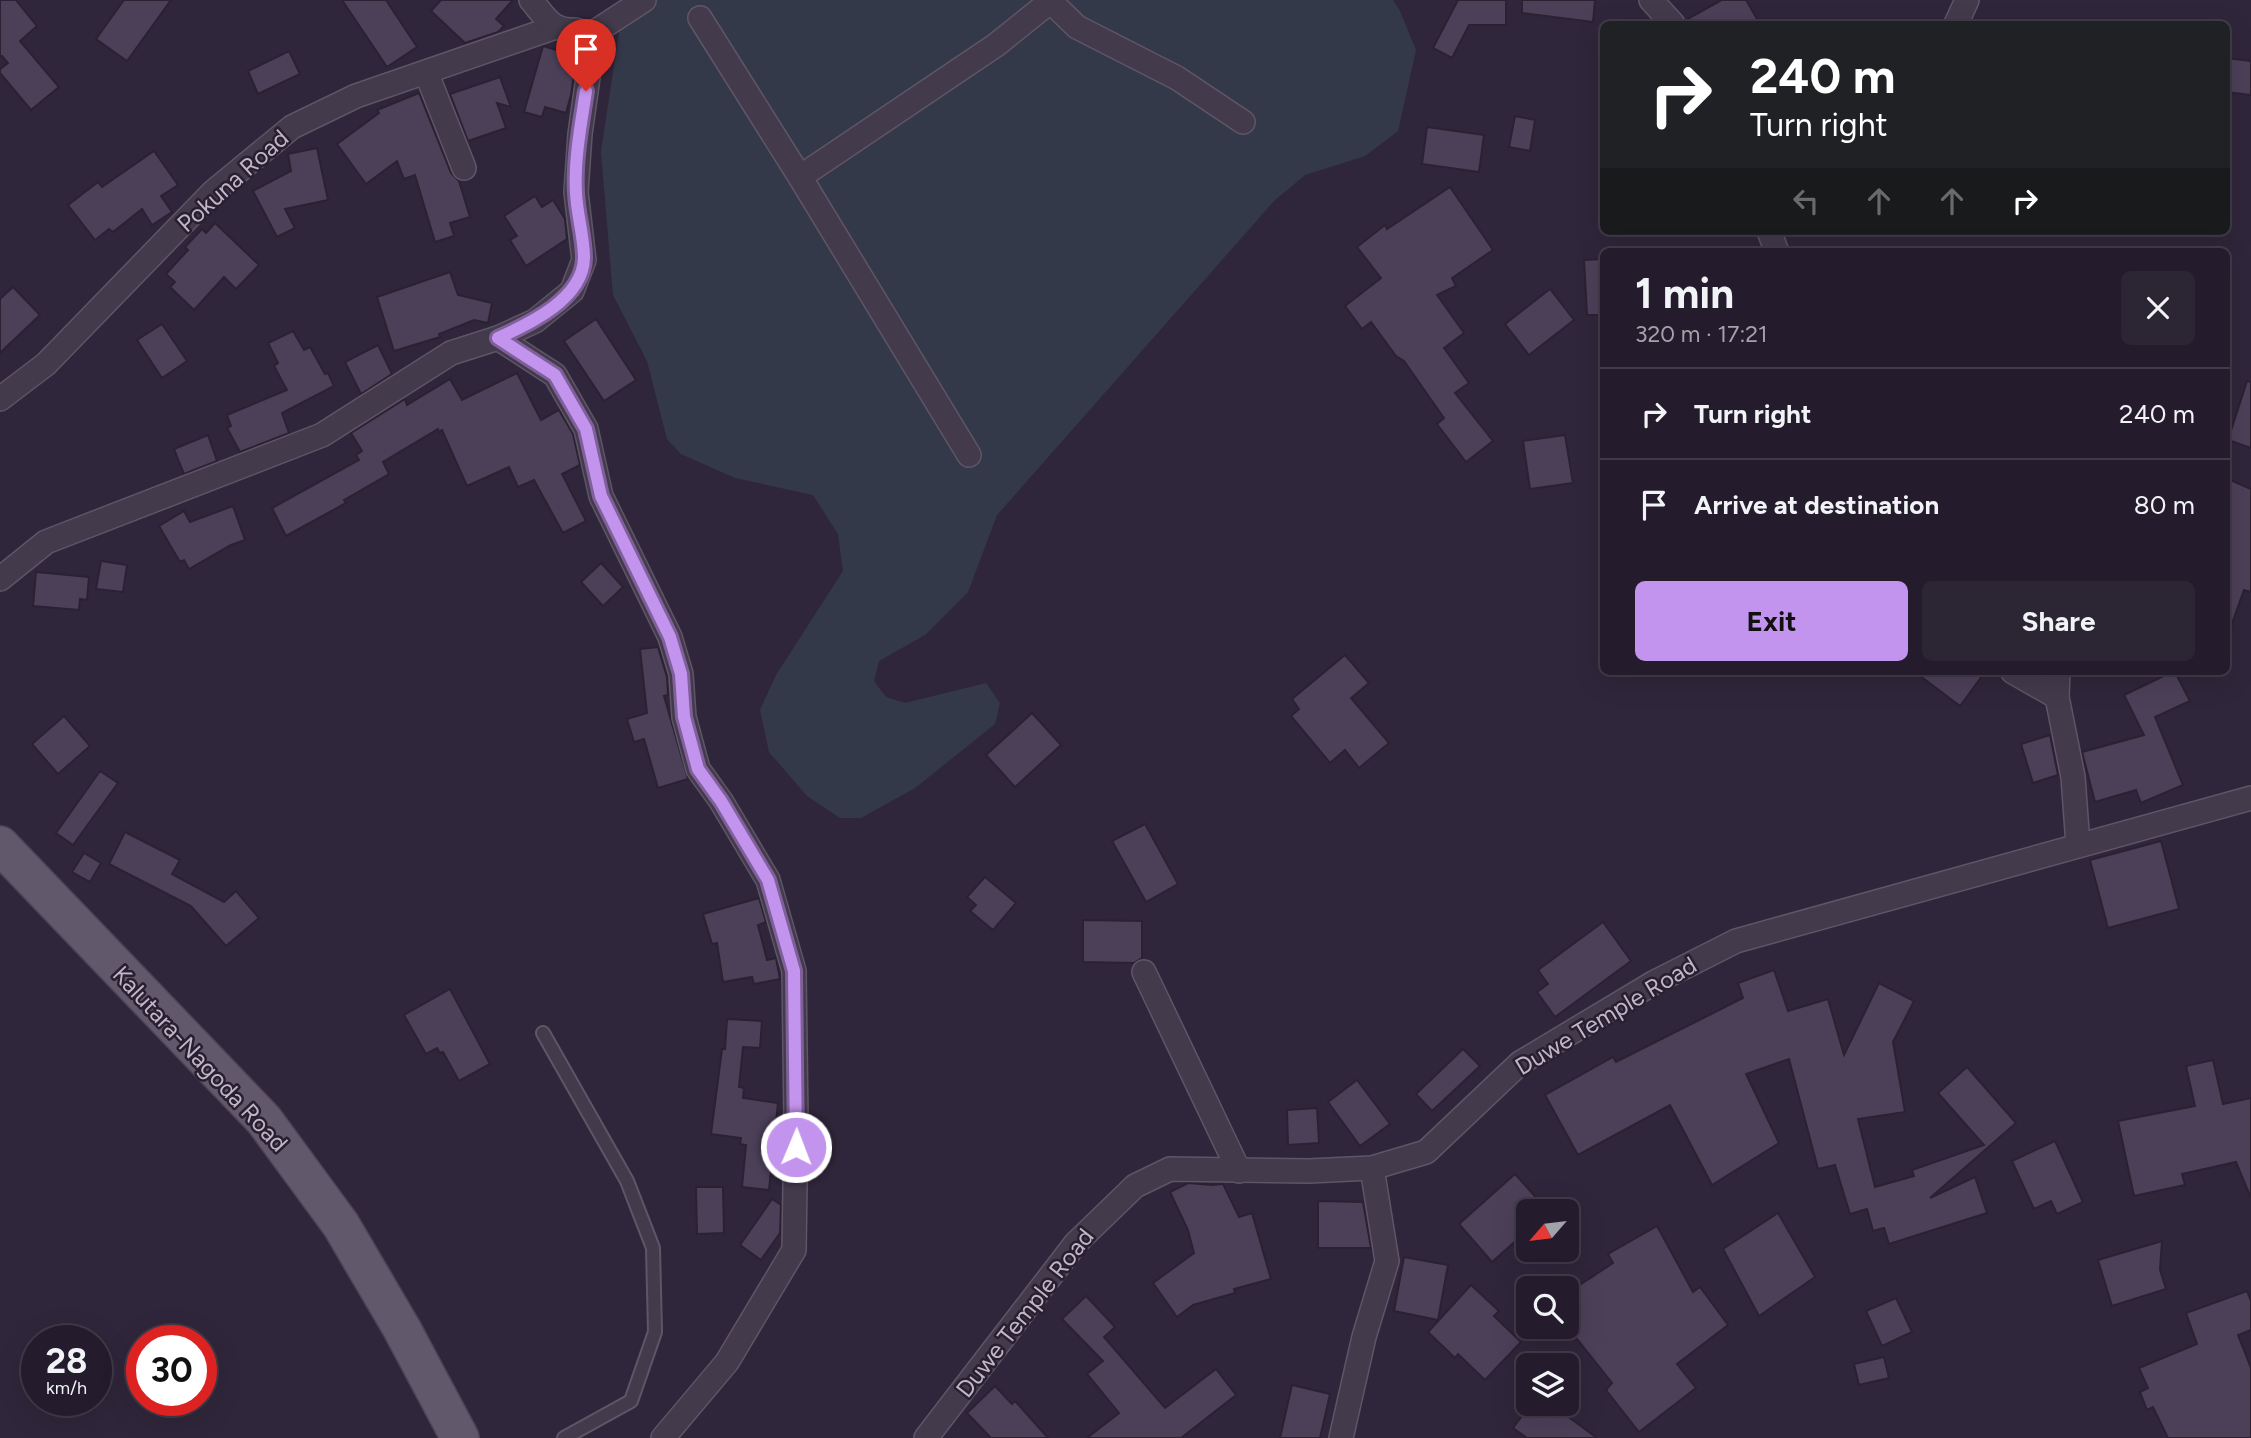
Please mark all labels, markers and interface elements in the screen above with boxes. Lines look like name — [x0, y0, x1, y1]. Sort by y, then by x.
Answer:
pin — [556, 19, 616, 91]
icon: arrive — [567, 30, 605, 68]
text: 240 m — [1750, 46, 1896, 105]
icon: right — [1635, 49, 1726, 140]
text: Turn right — [1750, 106, 1888, 144]
street label: Pokuna Road — [171, 123, 294, 238]
icon: left — [1787, 182, 1825, 220]
icon: ahead — [1860, 182, 1898, 220]
icon: ahead — [1933, 182, 1971, 220]
icon: right — [2006, 182, 2044, 220]
text: 1 min — [1635, 268, 1734, 319]
button: close — [2121, 271, 2195, 345]
text: 320 m · 17:21 — [1635, 320, 1768, 348]
icon: right — [1635, 395, 1673, 433]
text: Turn right — [1694, 398, 1811, 430]
text: 240 m — [2119, 398, 2195, 430]
icon: arrive — [1635, 486, 1673, 524]
text: Arrive at destination — [1694, 489, 1939, 521]
text: 80 m — [2134, 489, 2195, 521]
button: Exit — [1635, 581, 1908, 661]
button: Share — [1922, 581, 2195, 661]
street label: Duwe Temple Road — [1510, 950, 1702, 1081]
street label: Kalutara-Nagoda Road — [107, 960, 294, 1158]
position arrow — [759, 1110, 833, 1184]
north arrow — [1516, 1199, 1578, 1262]
map controls — [1516, 1199, 1579, 1416]
street label: Duwe Temple Road — [950, 1222, 1100, 1403]
button: search — [1516, 1276, 1579, 1339]
speed limit sign: 30 — [126, 1325, 217, 1416]
text: 28 — [46, 1340, 87, 1382]
button: layers — [1516, 1353, 1579, 1416]
text: km/h — [46, 1377, 87, 1399]

